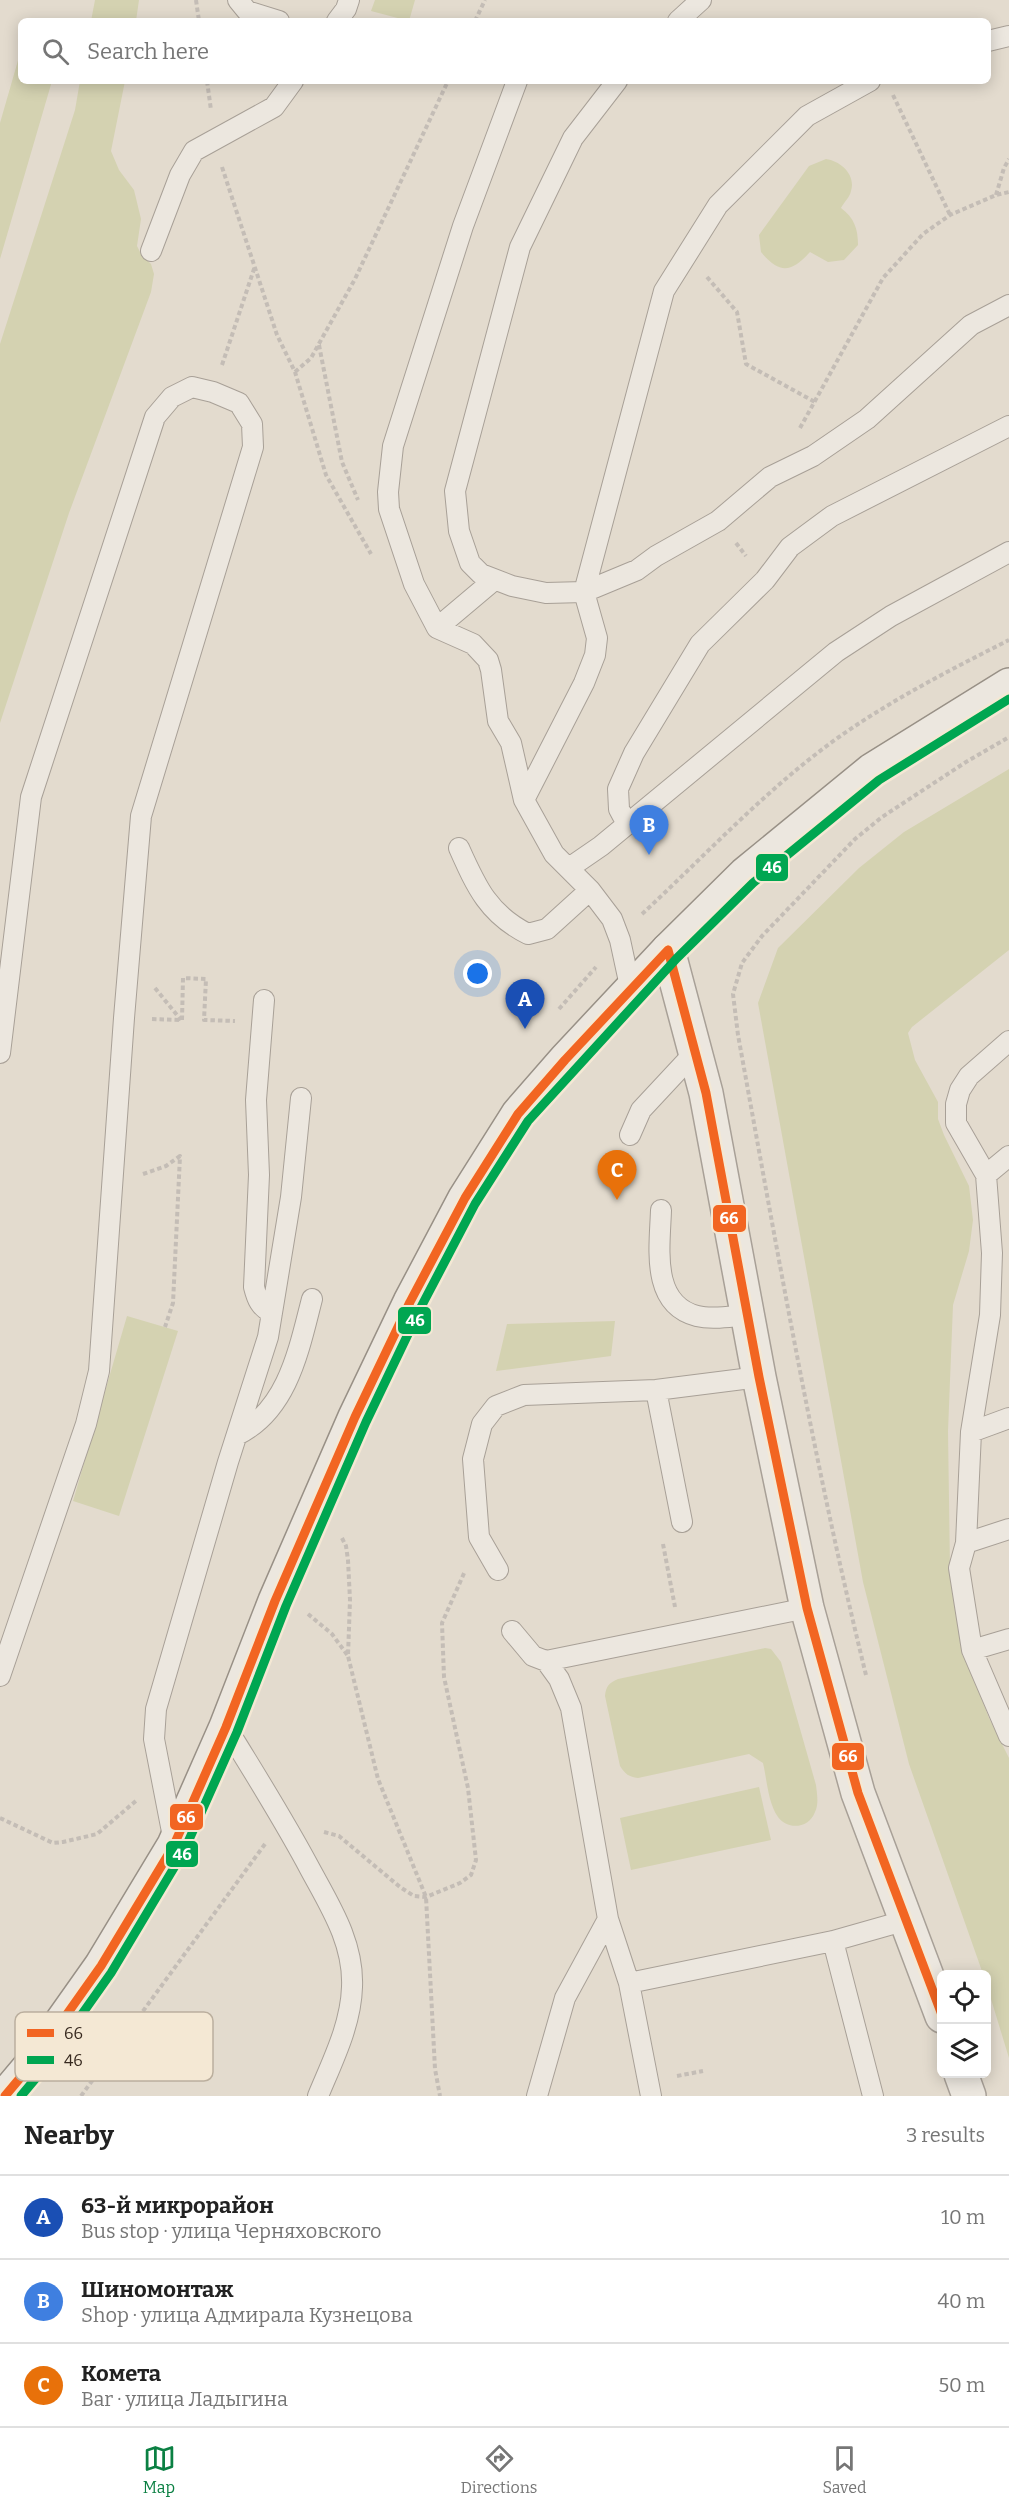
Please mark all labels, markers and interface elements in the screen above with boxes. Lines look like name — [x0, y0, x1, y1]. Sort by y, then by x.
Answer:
search box — [18, 18, 991, 84]
icon: search — [39, 35, 72, 68]
text: Search here — [87, 38, 209, 65]
pin: B — [630, 806, 668, 855]
line badge: 46 — [755, 853, 789, 882]
text: 46 — [762, 858, 782, 877]
your location — [463, 959, 492, 988]
pin: A — [506, 980, 544, 1029]
pin: C — [598, 1150, 636, 1200]
line badge: 66 — [712, 1204, 747, 1233]
text: 66 — [720, 1209, 739, 1228]
line badge: 46 — [397, 1306, 432, 1335]
text: 46 — [405, 1311, 425, 1330]
line badge: 66 — [831, 1742, 865, 1771]
text: 66 — [839, 1747, 858, 1766]
line badge: 66 — [169, 1803, 204, 1831]
text: 66 — [177, 1808, 196, 1827]
line badge: 46 — [165, 1840, 199, 1868]
text: 46 — [172, 1845, 192, 1864]
map controls — [937, 1970, 991, 2078]
button: locate — [937, 1970, 991, 2024]
legend — [15, 2012, 213, 2081]
text: 66 — [64, 2024, 83, 2043]
button: layers — [937, 2024, 991, 2078]
text: 46 — [64, 2051, 83, 2070]
text: Nearby — [24, 2120, 114, 2151]
text: 3 results — [906, 2123, 985, 2147]
text: 63-й микрорайон — [81, 2192, 274, 2219]
text: A — [36, 2205, 51, 2229]
text: 10 m — [941, 2205, 985, 2229]
text: Bus stop · улица Черняховского — [81, 2219, 382, 2243]
text: Шиномонтаж — [81, 2276, 234, 2303]
text: B — [37, 2289, 50, 2313]
text: 40 m — [937, 2289, 985, 2313]
text: Shop · улица Адмирала Кузнецова — [81, 2303, 413, 2327]
text: Комета — [81, 2360, 161, 2387]
text: C — [37, 2373, 50, 2397]
text: 50 m — [938, 2373, 985, 2397]
text: Bar · улица Ладыгина — [81, 2387, 288, 2411]
tab: Map — [143, 2442, 176, 2497]
tab: Directions — [461, 2442, 538, 2497]
tab: Saved — [823, 2442, 866, 2497]

